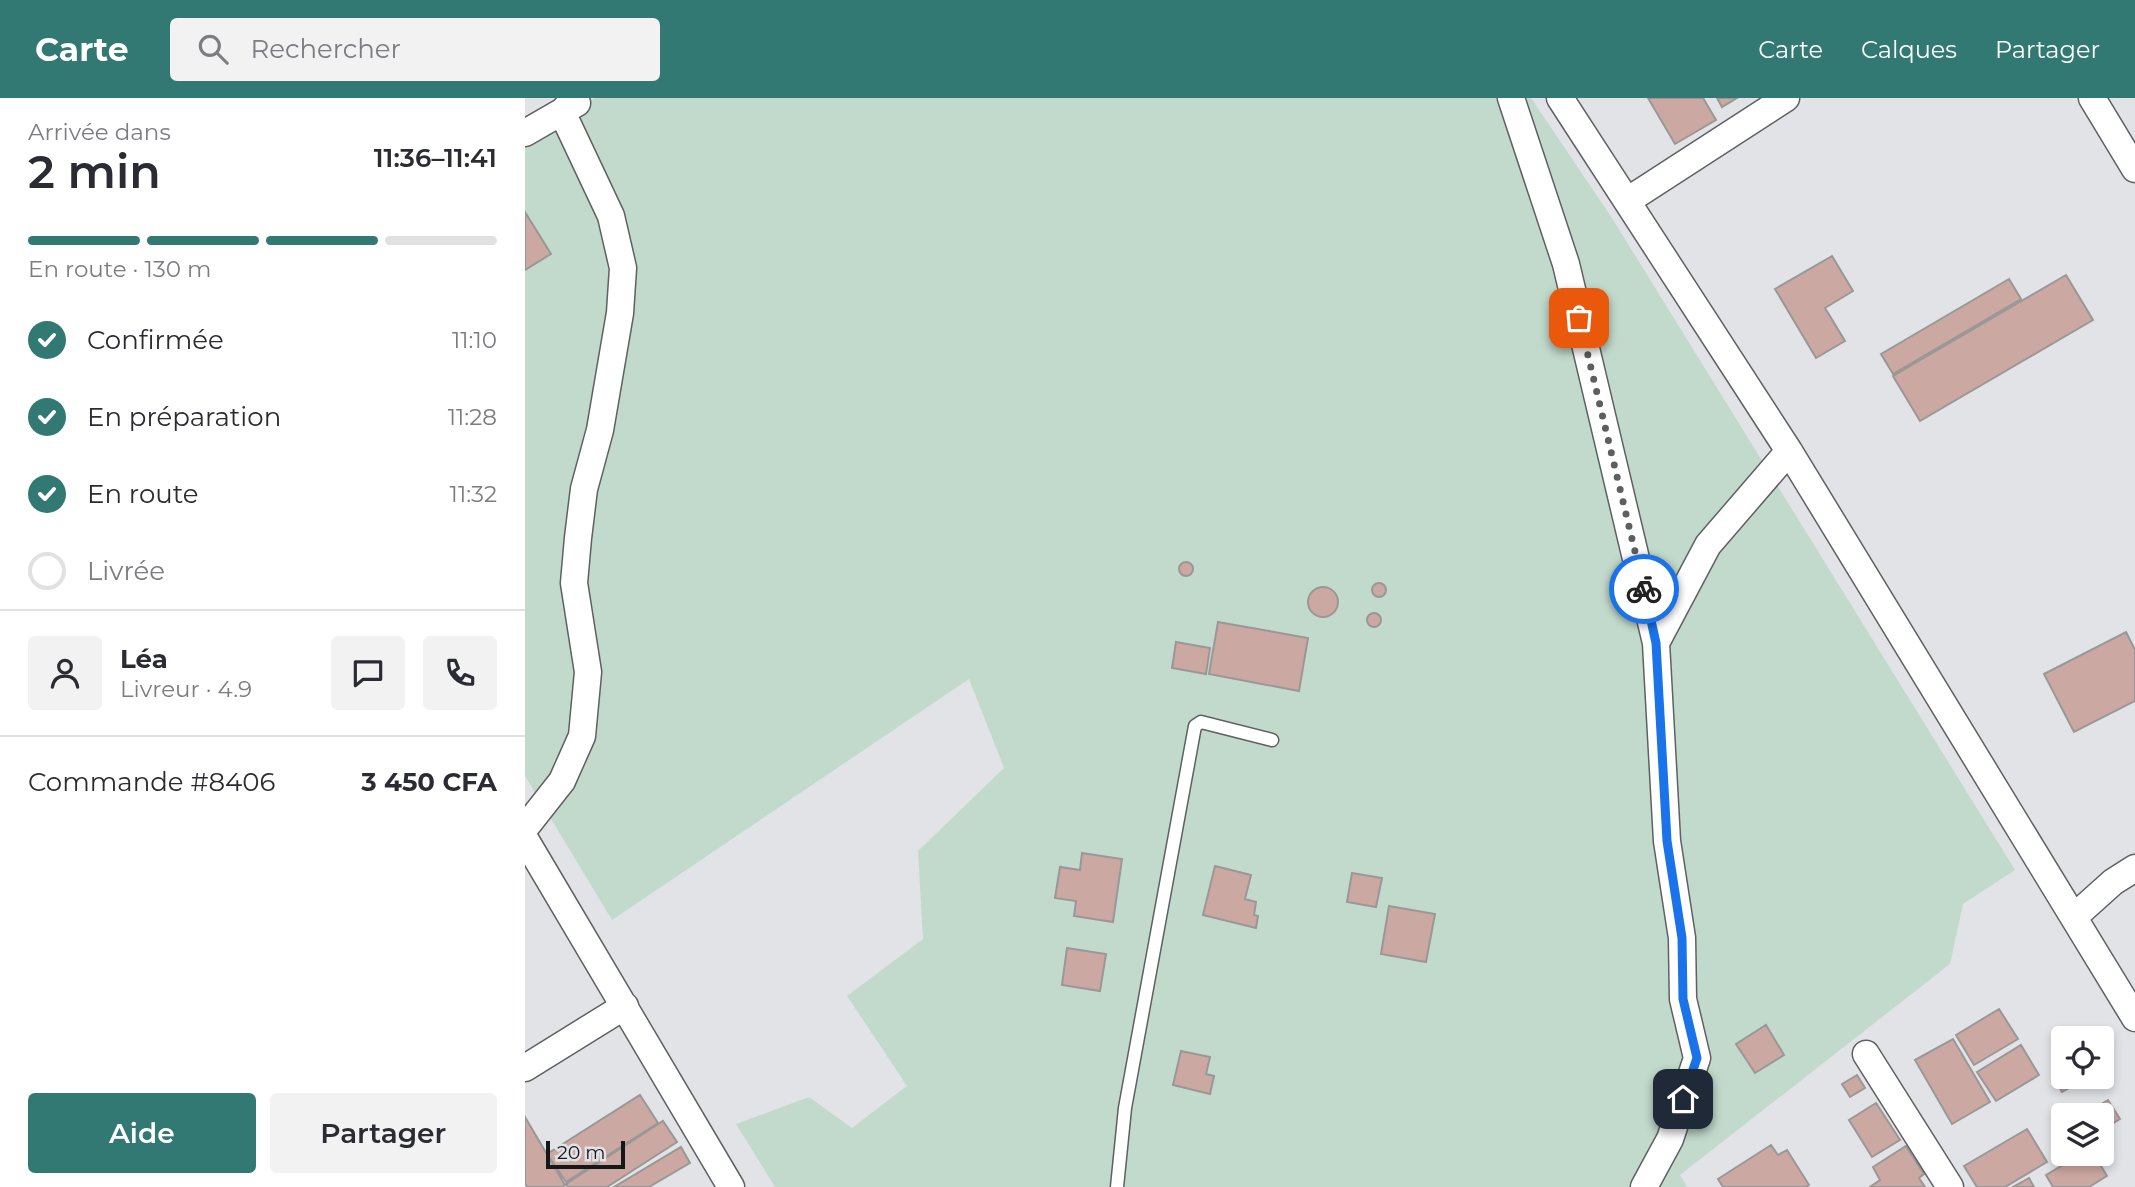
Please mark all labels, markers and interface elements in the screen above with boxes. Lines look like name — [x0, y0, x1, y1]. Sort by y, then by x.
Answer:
search box — [170, 18, 660, 81]
text: Carte — [35, 29, 128, 69]
icon: search — [194, 30, 232, 68]
text: Rechercher — [250, 33, 401, 65]
text: Carte — [1758, 35, 1823, 64]
text: Calques — [1861, 35, 1957, 64]
text: Partager — [1995, 35, 2100, 64]
text: Arrivée dans — [28, 118, 171, 146]
text: 11:36–11:41 — [374, 142, 497, 174]
text: 2 min — [28, 143, 161, 200]
text: En route · 130 m — [28, 255, 211, 283]
pin — [1549, 288, 1609, 348]
icon: bag — [1560, 299, 1598, 337]
icon: check — [28, 321, 66, 359]
text: Confirmée — [87, 324, 224, 356]
text: 11:10 — [452, 326, 497, 354]
icon: check — [28, 398, 66, 436]
text: En préparation — [87, 401, 281, 433]
text: 11:28 — [448, 403, 497, 431]
icon: check — [28, 475, 66, 513]
text: En route — [87, 478, 198, 510]
text: 11:32 — [450, 480, 497, 508]
courier — [1609, 554, 1679, 624]
text: Livrée — [87, 555, 165, 587]
icon: bike — [1625, 570, 1663, 608]
button: person — [28, 636, 102, 710]
button: chat — [331, 636, 405, 710]
button: phone — [423, 636, 497, 710]
text: Léa — [120, 643, 168, 675]
text: Livreur · 4.9 — [120, 675, 252, 703]
text: Commande #8406 — [28, 766, 275, 798]
text: 3 450 CFA — [361, 766, 497, 798]
map controls — [2051, 1026, 2114, 1166]
button: locate — [2051, 1026, 2114, 1089]
pin — [1653, 1069, 1713, 1129]
icon: home — [1664, 1080, 1702, 1118]
button: Aide — [28, 1093, 256, 1173]
button: Partager — [270, 1093, 497, 1173]
button: layers — [2051, 1103, 2114, 1166]
scale bar — [546, 1138, 625, 1170]
text: 20 m — [557, 1141, 605, 1164]

